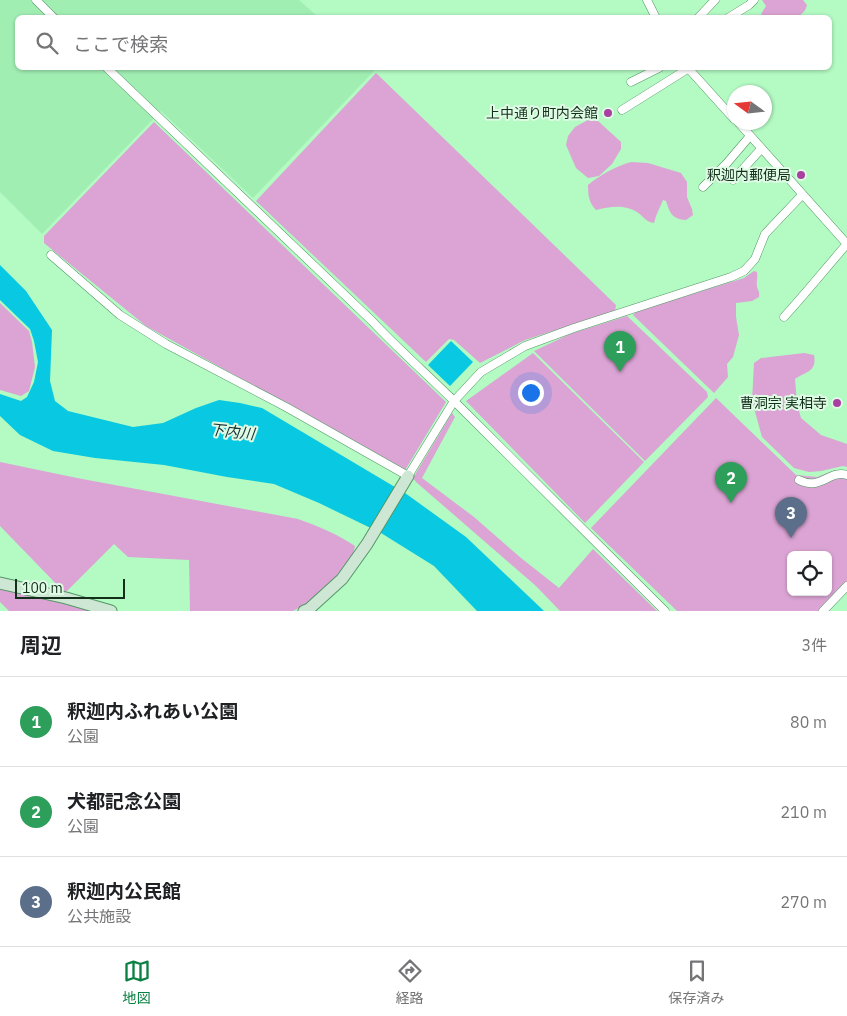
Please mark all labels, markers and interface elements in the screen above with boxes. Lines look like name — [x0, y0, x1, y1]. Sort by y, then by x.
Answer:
search box — [15, 15, 832, 70]
icon: search — [33, 29, 61, 57]
text: ここで検索 — [73, 32, 168, 56]
north arrow — [727, 85, 772, 130]
place label: 上中通り町内会館 — [486, 104, 598, 122]
marker: 上中通り町内会館 — [602, 107, 614, 119]
place label: 釈迦内郵便局 — [707, 166, 791, 184]
marker: 釈迦内郵便局 — [795, 169, 807, 181]
pin: 1 — [604, 331, 636, 372]
your location — [518, 380, 544, 406]
place label: 曹洞宗 実相寺 — [740, 394, 827, 412]
marker: 曹洞宗 実相寺 — [831, 397, 843, 409]
water label: 下内川 — [209, 420, 257, 444]
pin: 2 — [715, 462, 747, 503]
pin: 3 — [775, 497, 807, 538]
map controls — [787, 551, 832, 596]
button: locate — [787, 551, 832, 596]
scale bar — [15, 576, 125, 599]
text: 100 m — [22, 579, 63, 597]
text: 周辺 — [20, 631, 62, 659]
text: 3件 — [801, 635, 827, 655]
text: 釈迦内ふれあい公園 — [67, 699, 238, 723]
text: 1 — [31, 712, 41, 732]
text: 80 m — [790, 712, 827, 732]
text: 公園 — [67, 726, 99, 746]
text: 犬都記念公園 — [67, 789, 181, 813]
text: 2 — [31, 802, 41, 822]
text: 210 m — [780, 802, 827, 822]
text: 公園 — [67, 816, 99, 836]
text: 釈迦内公民館 — [67, 879, 181, 903]
text: 3 — [31, 892, 41, 912]
text: 270 m — [780, 892, 827, 912]
text: 公共施設 — [67, 906, 131, 926]
tab: 地図 — [123, 957, 151, 1007]
tab: 経路 — [396, 957, 424, 1007]
tab: 保存済み — [669, 957, 725, 1007]

